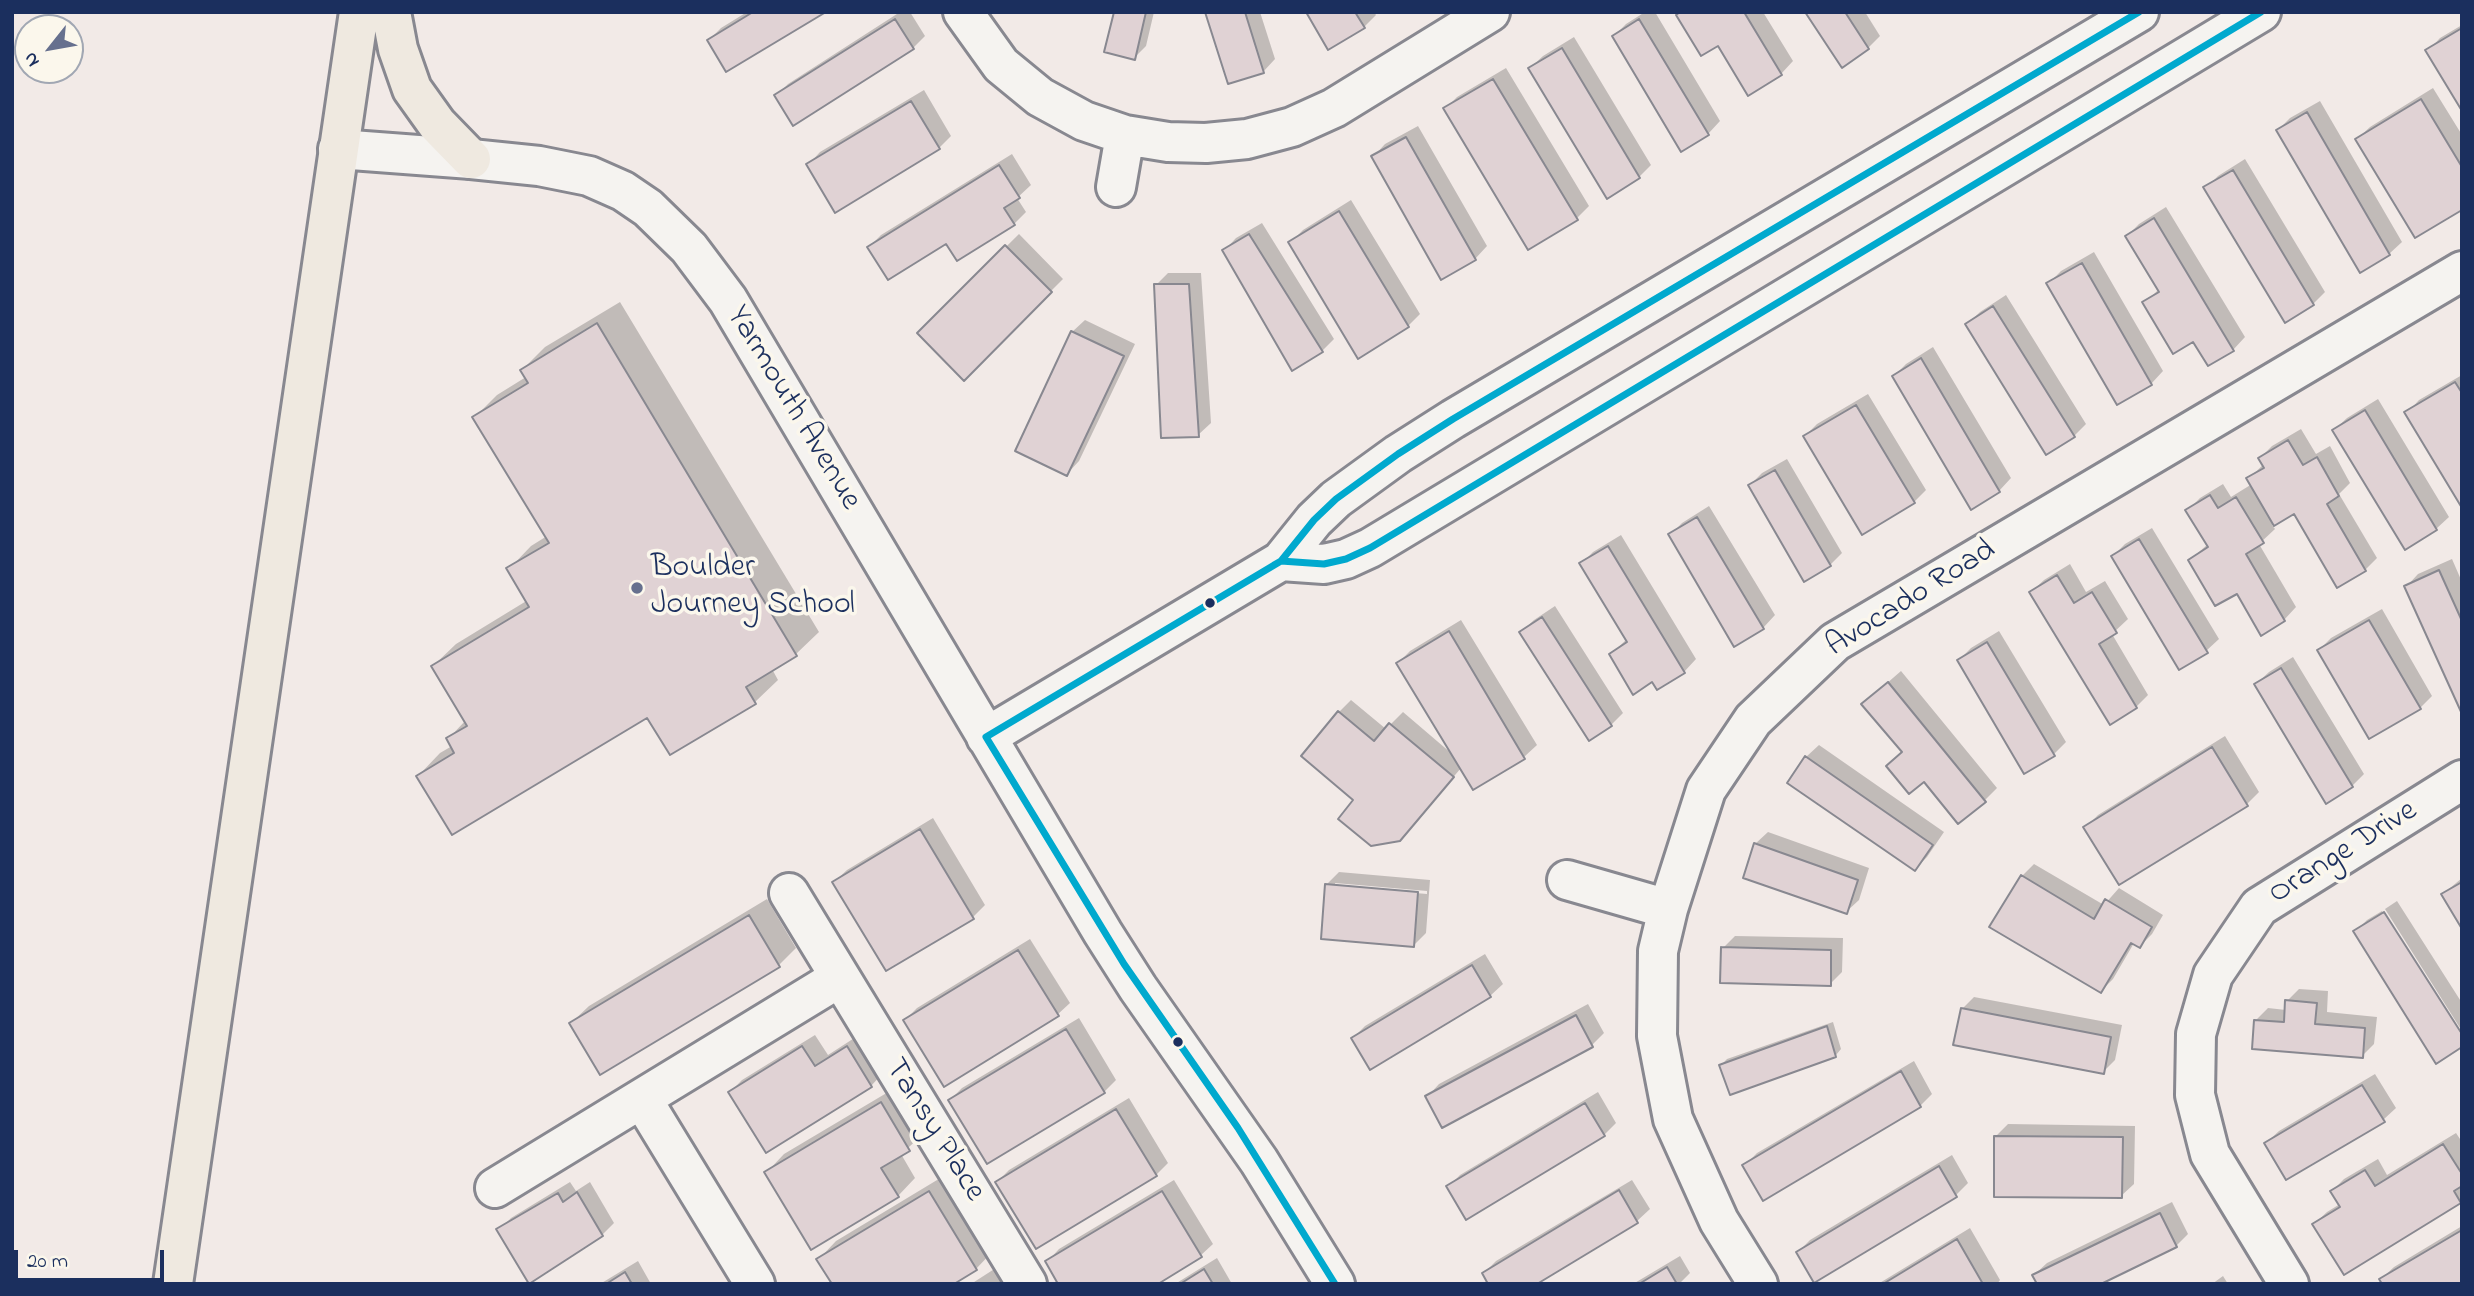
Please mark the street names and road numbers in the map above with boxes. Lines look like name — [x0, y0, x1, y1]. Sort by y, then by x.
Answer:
street label: Yarmouth Avenue — [716, 300, 868, 518]
street label: Avocado Road — [1820, 533, 2004, 667]
street label: Orange Drive — [2263, 793, 2425, 915]
street label: Tansy Place — [874, 1052, 992, 1210]

